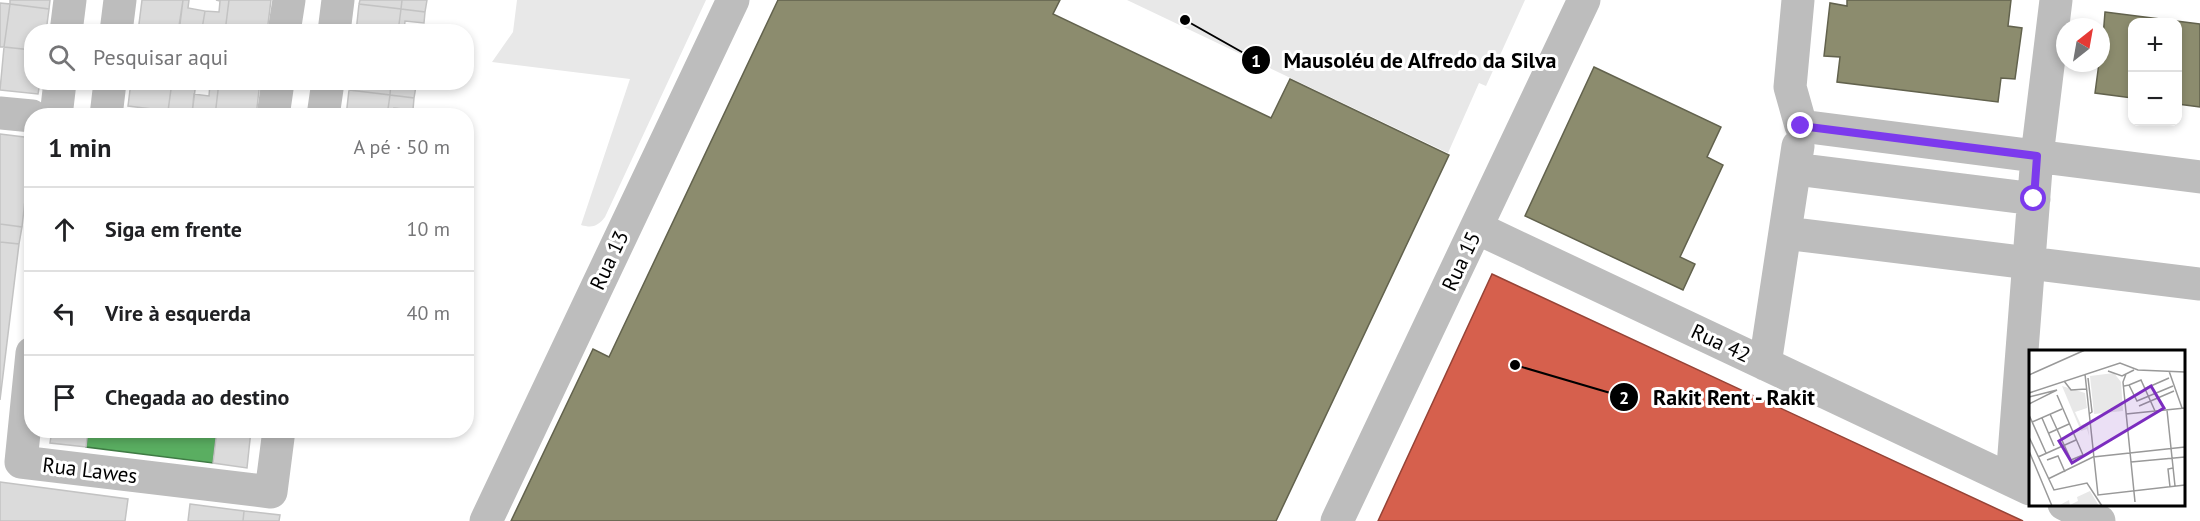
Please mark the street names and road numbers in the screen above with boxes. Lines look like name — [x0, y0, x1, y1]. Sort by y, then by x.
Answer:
street label: Rua 13 — [584, 226, 634, 294]
street label: Rua 15 — [1436, 227, 1486, 295]
street label: Rua 42 — [1687, 318, 1755, 368]
street label: Rua Lawes — [41, 451, 139, 489]

